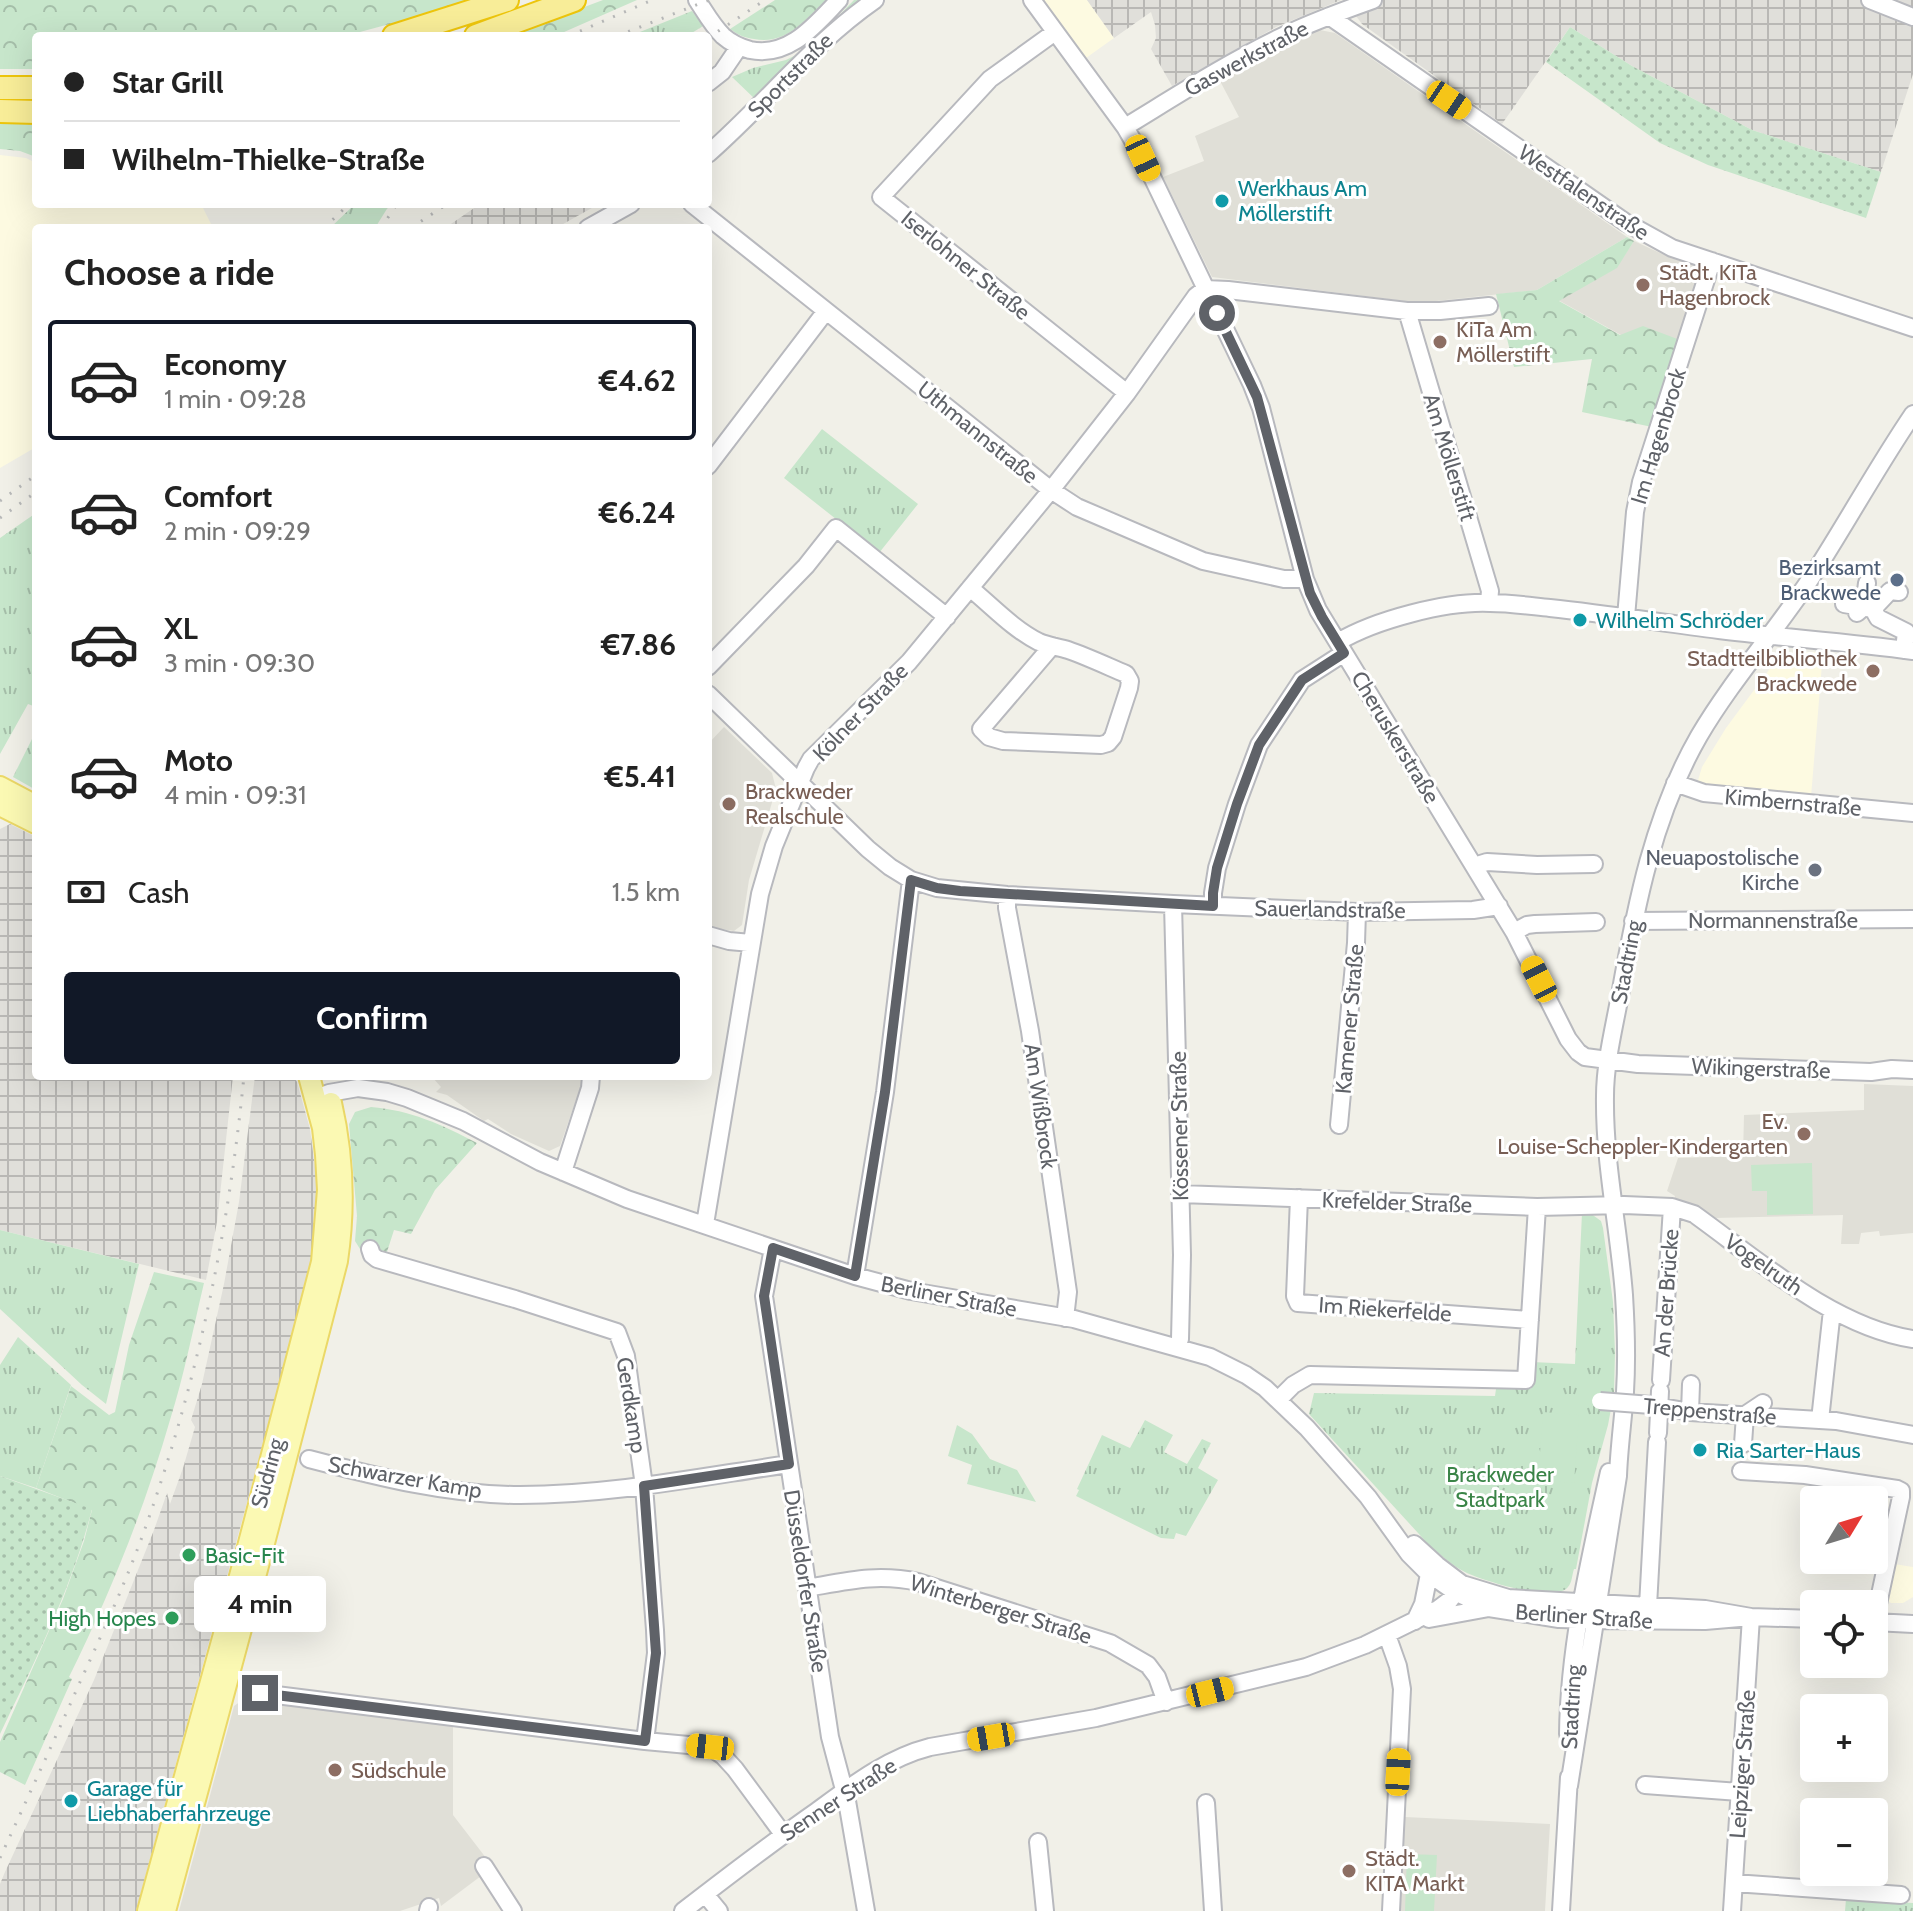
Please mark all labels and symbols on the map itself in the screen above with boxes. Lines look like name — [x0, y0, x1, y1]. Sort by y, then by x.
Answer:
street label: Gaswerkstraße — [1180, 15, 1313, 102]
street label: Sportstraße — [742, 27, 838, 123]
car — [1422, 77, 1476, 123]
car — [1122, 131, 1164, 185]
street label: Westfalenstraße — [1513, 139, 1654, 246]
place label: Werkhaus Am Möllerstift — [1238, 175, 1367, 227]
marker: Werkhaus Am Möllerstift — [1213, 192, 1231, 210]
street label: Iserlohner Straße — [896, 205, 1036, 326]
place label: Städt. KiTa Hagenbrock — [1659, 259, 1770, 311]
marker: Städt. KiTa Hagenbrock — [1634, 276, 1652, 294]
route start — [1199, 295, 1235, 331]
place label: KiTa Am Möllerstift — [1456, 316, 1551, 368]
marker: KiTa Am Möllerstift — [1431, 333, 1449, 351]
street label: Im Hagenbrock — [1625, 365, 1692, 507]
street label: Uthmannstraße — [912, 376, 1043, 489]
street label: Am Möllerstift — [1417, 390, 1482, 525]
place label: Bezirksamt Brackwede — [1779, 554, 1882, 606]
marker: Bezirksamt Brackwede — [1888, 571, 1906, 589]
place label: Wilhelm Schröder — [1596, 607, 1763, 634]
marker: Wilhelm Schröder — [1571, 611, 1589, 629]
place label: Stadtteilbibliothek Brackwede — [1687, 645, 1857, 697]
street label: Kölner Straße — [807, 658, 914, 767]
marker: Stadtteilbibliothek Brackwede — [1864, 662, 1882, 680]
street label: Cheruskerstraße — [1345, 666, 1446, 808]
place label: Brackweder Realschule — [745, 778, 853, 830]
street label: Kimbernstraße — [1723, 783, 1863, 822]
marker: Brackweder Realschule — [720, 795, 738, 813]
place label: Neuapostolische Kirche — [1645, 844, 1799, 896]
marker: Neuapostolische Kirche — [1806, 861, 1824, 879]
street label: Sauerlandstraße — [1254, 895, 1406, 924]
street label: Normannenstraße — [1688, 907, 1858, 934]
street label: Stadtring — [1605, 917, 1648, 1006]
street label: Kamener Straße — [1330, 943, 1369, 1095]
car — [1517, 952, 1561, 1006]
street label: Am Wißbrock — [1018, 1041, 1063, 1171]
street label: Kössener Straße — [1165, 1051, 1194, 1201]
street label: Wikingerstraße — [1691, 1053, 1831, 1084]
place label: Ev. Louise-Scheppler-Kindergarten — [1497, 1108, 1788, 1160]
marker: Ev. Louise-Scheppler-Kindergarten — [1795, 1125, 1813, 1143]
street label: Krefelder Straße — [1321, 1186, 1473, 1219]
street label: An der Brücke — [1649, 1228, 1684, 1358]
street label: Vogelruth — [1719, 1228, 1808, 1301]
street label: Berliner Straße — [879, 1270, 1019, 1323]
street label: Im Riekerfelde — [1318, 1291, 1452, 1328]
street label: Gerdkamp — [611, 1355, 652, 1455]
street label: Treppenstraße — [1642, 1392, 1778, 1431]
street label: Südring — [245, 1434, 290, 1511]
place label: Ria Sarter-Haus — [1716, 1437, 1861, 1464]
marker: Ria Sarter-Haus — [1691, 1441, 1709, 1459]
street label: Schwarzer Kamp — [326, 1451, 484, 1504]
park label: Brackweder Stadtpark — [1446, 1461, 1554, 1513]
north arrow — [1800, 1486, 1888, 1574]
street label: Düsseldorfer Straße — [778, 1488, 833, 1674]
place label: Basic-Fit — [205, 1542, 285, 1569]
marker: Basic-Fit — [180, 1546, 198, 1564]
street label: Winterberger Straße — [907, 1569, 1095, 1650]
callout: 4 min — [194, 1577, 326, 1633]
street label: Berliner Straße — [1514, 1598, 1654, 1635]
place label: High Hopes — [48, 1605, 156, 1632]
marker: High Hopes — [163, 1609, 181, 1627]
street label: Stadtring — [1556, 1663, 1587, 1750]
route end — [242, 1675, 278, 1711]
car — [1184, 1675, 1236, 1709]
street label: Leipziger Straße — [1724, 1689, 1761, 1839]
car — [965, 1721, 1017, 1753]
car — [685, 1733, 735, 1761]
car — [1385, 1747, 1411, 1797]
street label: Senner Straße — [775, 1752, 901, 1847]
place label: Südschule — [351, 1757, 446, 1784]
marker: Südschule — [326, 1761, 344, 1779]
place label: Garage für Liebhaberfahrzeuge — [87, 1775, 271, 1827]
marker: Garage für Liebhaberfahrzeuge — [62, 1792, 80, 1810]
place label: Städt. KITA Markt — [1365, 1845, 1465, 1897]
marker: Städt. KITA Markt — [1340, 1862, 1358, 1880]

